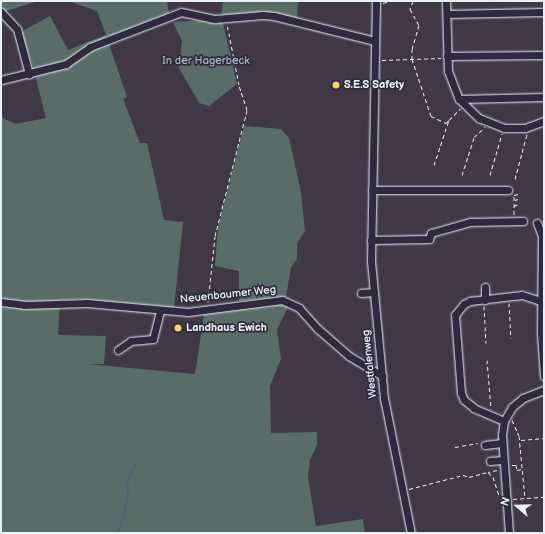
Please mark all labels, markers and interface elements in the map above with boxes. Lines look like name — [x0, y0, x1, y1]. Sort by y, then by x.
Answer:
park label: In der Hagerbeck — [162, 54, 250, 68]
place label: S.E.S Safety — [344, 78, 404, 92]
marker: S.E.S Safety — [331, 80, 341, 90]
street label: Neuenbaumer Weg — [179, 283, 277, 307]
place label: Landhaus Ewich — [186, 321, 267, 335]
marker: Landhaus Ewich — [173, 323, 183, 333]
street label: Westfalenweg — [360, 329, 380, 399]
north arrow — [497, 486, 537, 526]
text: N — [498, 496, 513, 508]

